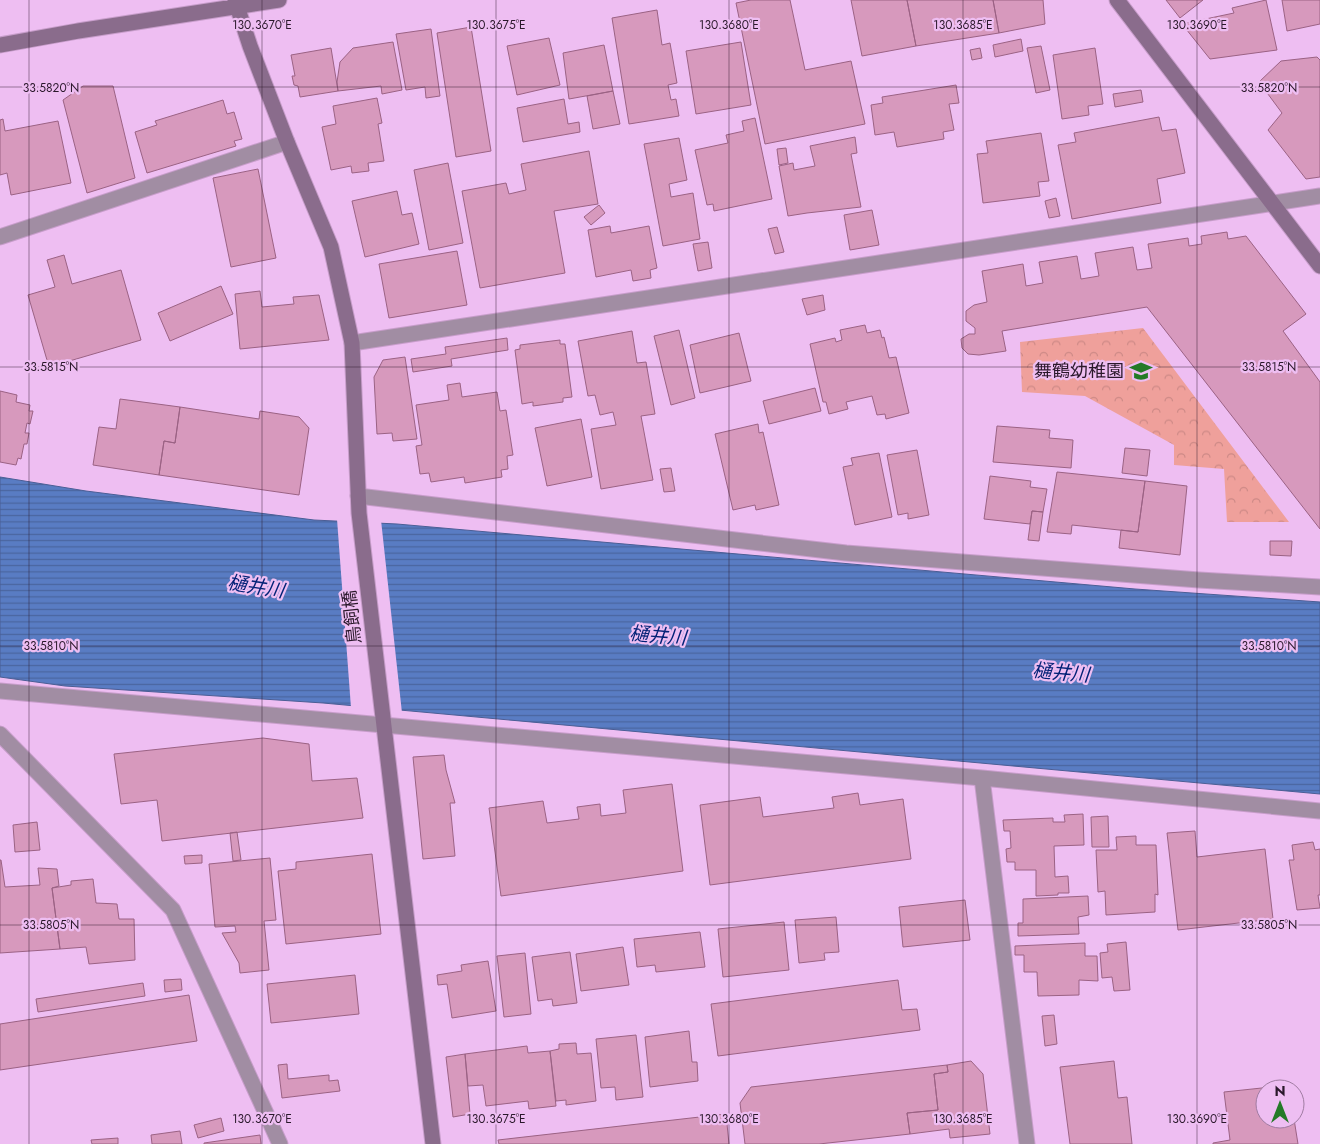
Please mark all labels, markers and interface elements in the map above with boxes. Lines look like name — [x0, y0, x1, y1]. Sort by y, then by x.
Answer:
text: 130.3670°E — [232, 16, 292, 34]
text: 130.3675°E — [466, 16, 526, 34]
text: 130.3680°E — [699, 16, 759, 34]
text: 130.3685°E — [933, 16, 993, 34]
text: 130.3690°E — [1167, 16, 1227, 34]
text: 33.5820°N — [23, 79, 79, 97]
text: 33.5820°N — [1241, 79, 1297, 97]
text: 33.5815°N — [24, 358, 78, 376]
place label: 舞鶴幼稚園 — [1034, 358, 1124, 384]
school or university icon: 舞鶴幼稚園 — [1128, 358, 1154, 384]
text: 33.5815°N — [1242, 358, 1296, 376]
water label: 樋井川 — [226, 569, 288, 605]
street label: 鳥飼橋 — [336, 589, 368, 645]
water label: 樋井川 — [628, 620, 690, 652]
text: 33.5810°N — [23, 637, 79, 655]
text: 33.5810°N — [1241, 637, 1297, 655]
water label: 樋井川 — [1031, 657, 1093, 689]
text: 33.5805°N — [23, 916, 79, 934]
text: 33.5805°N — [1241, 916, 1297, 934]
north arrow — [1255, 1079, 1305, 1129]
text: N — [1274, 1081, 1286, 1101]
text: 130.3670°E — [232, 1110, 292, 1128]
text: 130.3675°E — [466, 1110, 526, 1128]
text: 130.3680°E — [699, 1110, 759, 1128]
text: 130.3685°E — [933, 1110, 993, 1128]
text: 130.3690°E — [1167, 1110, 1227, 1128]

